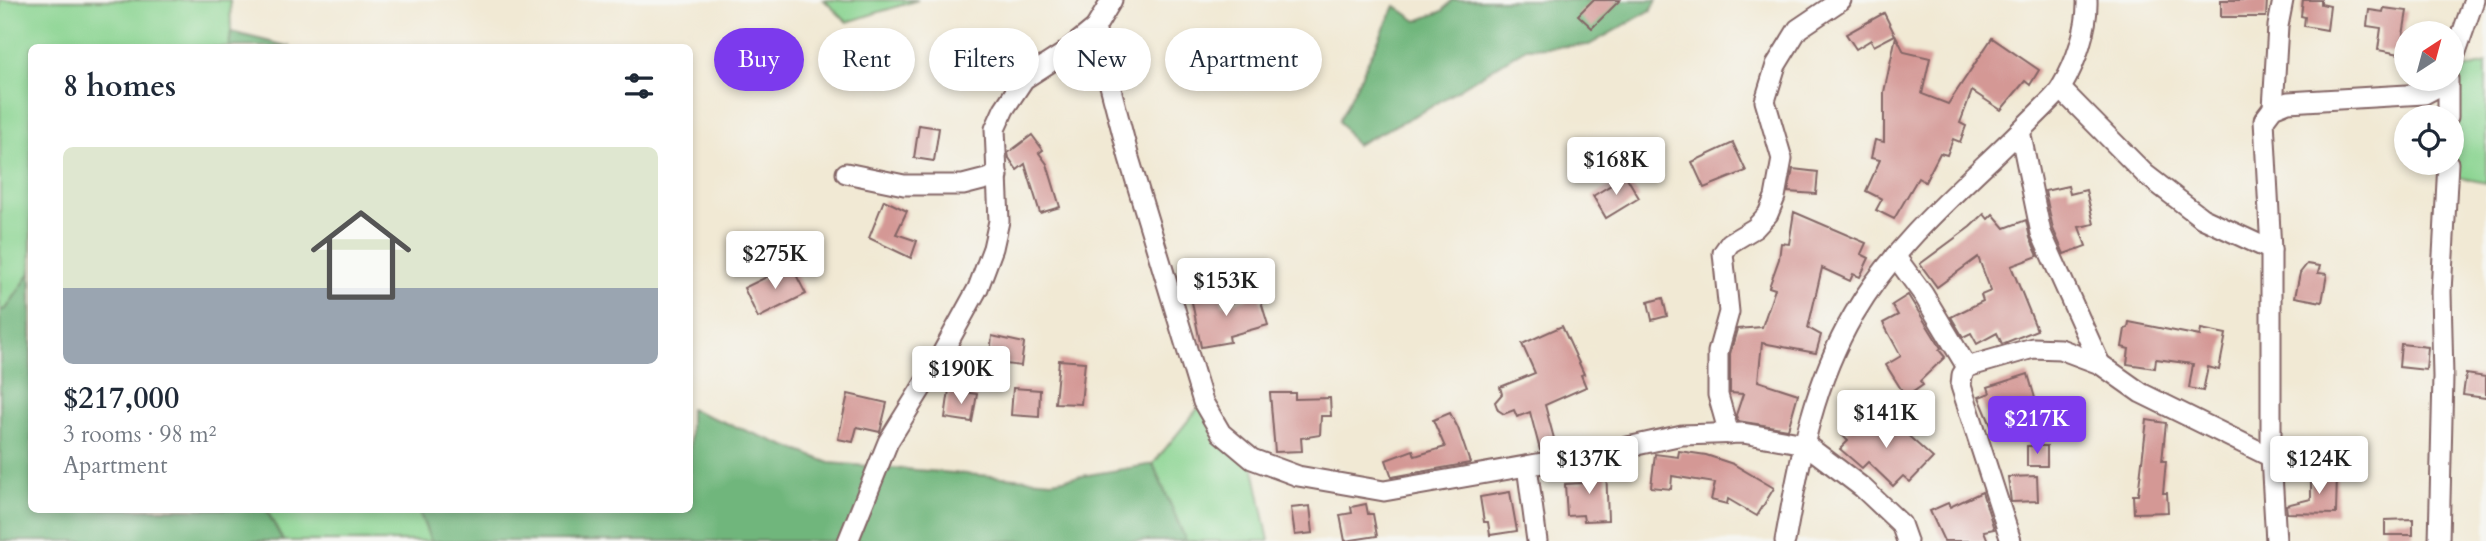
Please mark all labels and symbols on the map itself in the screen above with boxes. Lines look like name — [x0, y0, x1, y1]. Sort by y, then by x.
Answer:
north arrow — [2394, 21, 2464, 91]
pin: $168K — [1567, 138, 1665, 197]
pin: $275K — [726, 232, 824, 291]
pin: $153K — [1177, 258, 1275, 318]
pin: $190K — [912, 346, 1010, 406]
pin: $141K — [1837, 391, 1935, 450]
pin: $217K — [1988, 396, 2086, 456]
pin: $137K — [1540, 436, 1638, 496]
pin: $124K — [2270, 436, 2368, 496]

